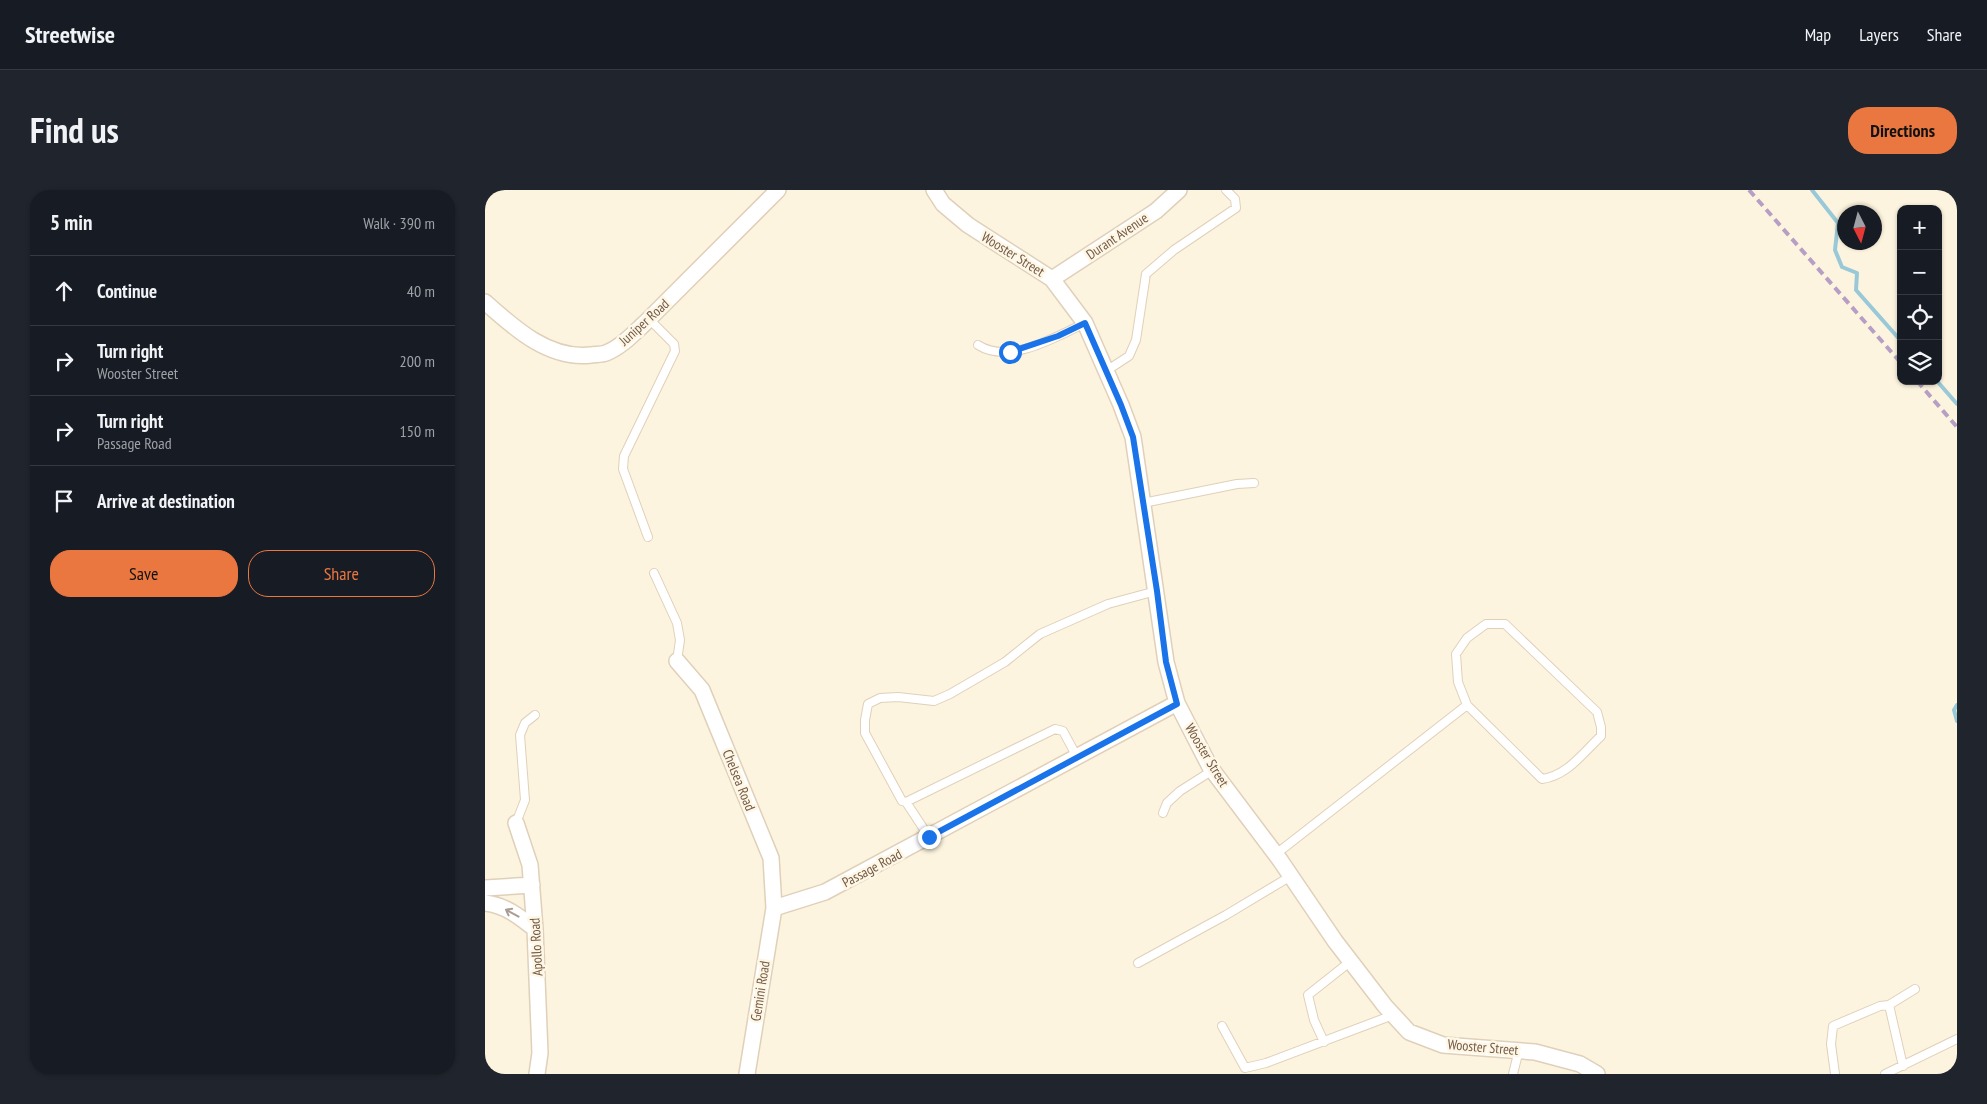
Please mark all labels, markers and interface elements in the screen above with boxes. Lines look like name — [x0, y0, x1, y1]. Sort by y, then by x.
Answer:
text: Streetwise — [25, 19, 115, 50]
text: Map — [1805, 23, 1831, 46]
text: Layers — [1859, 23, 1899, 46]
text: Share — [1927, 23, 1962, 46]
text: Find us — [30, 107, 119, 153]
button: Directions — [1848, 107, 1957, 154]
north arrow — [1837, 205, 1882, 250]
map controls — [1897, 205, 1942, 385]
button: + — [1897, 205, 1942, 250]
text: 5 min — [50, 209, 92, 236]
street label: Durant Avenue — [1083, 209, 1152, 263]
text: Walk · 390 m — [363, 213, 435, 233]
street label: Wooster Street — [978, 228, 1048, 281]
button: − — [1897, 250, 1942, 295]
icon: ahead — [50, 277, 78, 305]
text: Continue — [97, 279, 157, 303]
text: 40 m — [407, 281, 435, 301]
street label: Juniper Road — [614, 295, 673, 350]
button: locate — [1897, 295, 1942, 340]
text: Turn right — [97, 339, 163, 363]
button: layers — [1897, 340, 1942, 385]
route start — [999, 341, 1022, 364]
icon: right — [50, 347, 78, 375]
text: 200 m — [400, 351, 435, 371]
text: Wooster Street — [97, 363, 178, 383]
text: Turn right — [97, 409, 163, 433]
icon: right — [50, 417, 78, 445]
text: 150 m — [400, 421, 435, 441]
text: Passage Road — [97, 433, 172, 453]
icon: arrive — [50, 487, 78, 515]
text: Arrive at destination — [97, 489, 235, 513]
button: Save — [50, 550, 238, 597]
button: Share — [248, 550, 435, 597]
street label: Wooster Street — [1181, 720, 1233, 790]
street label: Chelsea Road — [719, 747, 759, 813]
route end — [918, 826, 941, 849]
street label: Passage Road — [839, 845, 905, 891]
one-way arrow — [505, 907, 519, 917]
street label: Apollo Road — [525, 917, 547, 977]
street label: Gemini Road — [746, 960, 774, 1022]
street label: Wooster Street — [1447, 1035, 1519, 1059]

